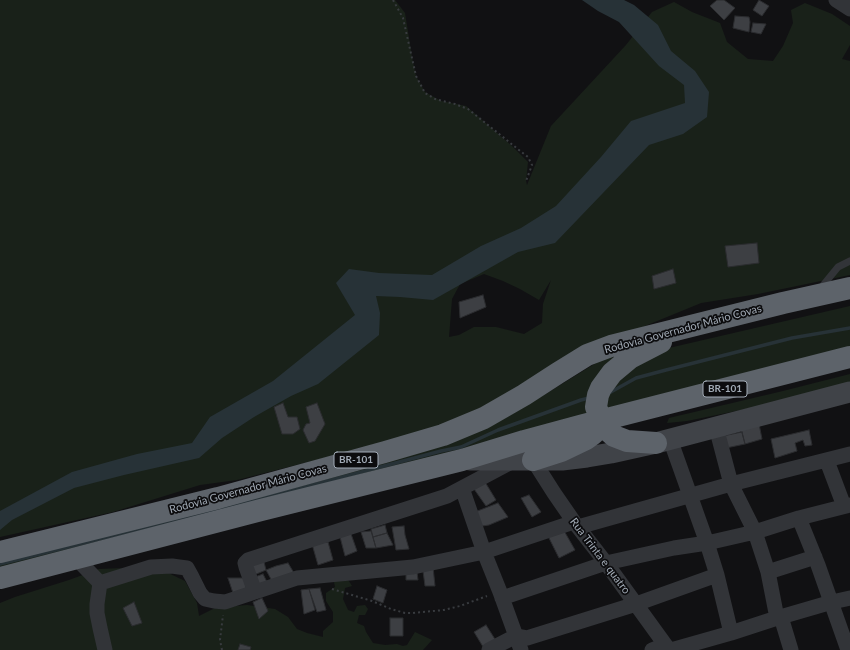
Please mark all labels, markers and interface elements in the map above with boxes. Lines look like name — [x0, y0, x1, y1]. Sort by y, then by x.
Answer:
street label: Rodovia Governador Mário Covas — [603, 302, 763, 356]
road number: BR-101 — [703, 381, 747, 397]
road number: BR-101 — [334, 452, 378, 468]
street label: Rodovia Governador Mário Covas — [168, 462, 328, 516]
street label: Rua Trinta e quatro — [567, 515, 633, 597]

